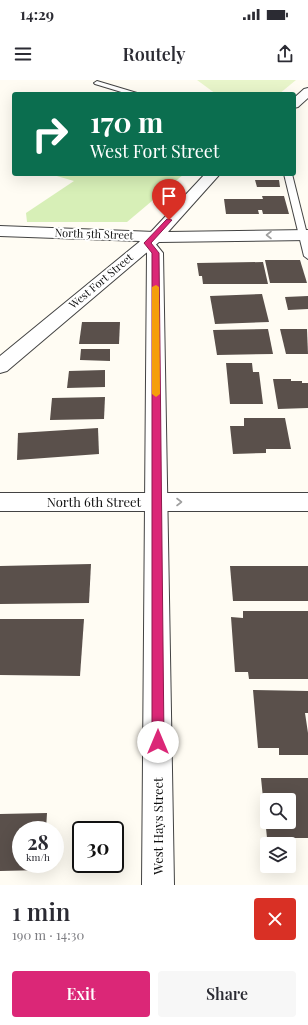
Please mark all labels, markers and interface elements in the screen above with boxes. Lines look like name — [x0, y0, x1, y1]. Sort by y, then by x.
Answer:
text: 14:29 — [20, 4, 54, 24]
text: Routely — [122, 42, 186, 66]
icon: menu — [12, 43, 34, 65]
icon: share — [274, 43, 296, 65]
text: 170 m — [90, 103, 163, 140]
icon: right — [24, 108, 76, 160]
text: West Fort Street — [90, 139, 219, 163]
pin — [152, 179, 186, 220]
icon: arrive — [158, 185, 180, 207]
street label: North 5th Street — [54, 225, 134, 242]
one-way arrow — [266, 231, 272, 239]
street label: West Fort Street — [65, 249, 136, 312]
street label: North 6th Street — [47, 493, 142, 510]
one-way arrow — [176, 498, 182, 506]
position arrow — [137, 721, 179, 763]
street label: West Hays Street — [149, 777, 166, 876]
map controls — [260, 793, 296, 873]
button: search — [260, 793, 296, 829]
speed limit sign: 30 — [72, 821, 124, 873]
text: 28 — [27, 828, 49, 855]
button: layers — [260, 837, 296, 873]
text: km/h — [26, 850, 50, 864]
text: 1 min — [12, 895, 70, 927]
button: close — [254, 898, 296, 940]
text: 190 m · 14:30 — [12, 926, 84, 943]
button: Exit — [12, 971, 150, 1017]
button: Share — [158, 971, 296, 1017]

